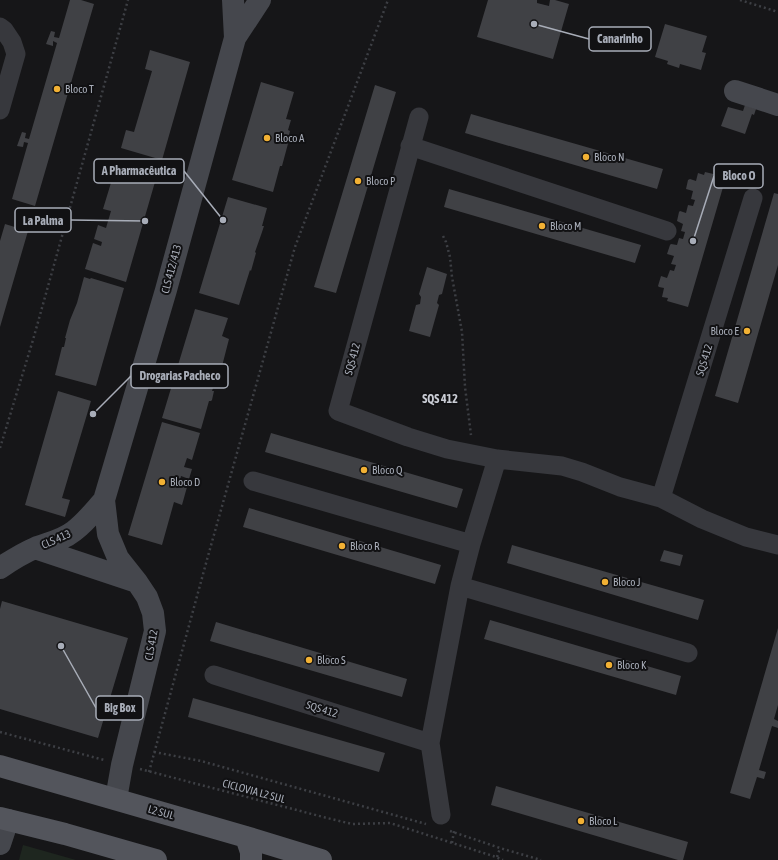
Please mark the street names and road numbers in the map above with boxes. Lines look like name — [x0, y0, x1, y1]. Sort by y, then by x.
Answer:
street label: CLS 412/413 — [159, 243, 183, 295]
street label: SQS 412 — [342, 342, 362, 376]
street label: SQS 412 — [693, 343, 715, 377]
street label: CLS 413 — [39, 527, 73, 551]
street label: CLS 412 — [142, 629, 160, 661]
street label: SQS 412 — [305, 698, 339, 720]
street label: CICLOVIA L2 SUL — [221, 777, 287, 805]
street label: L2 SUL — [147, 803, 176, 822]

